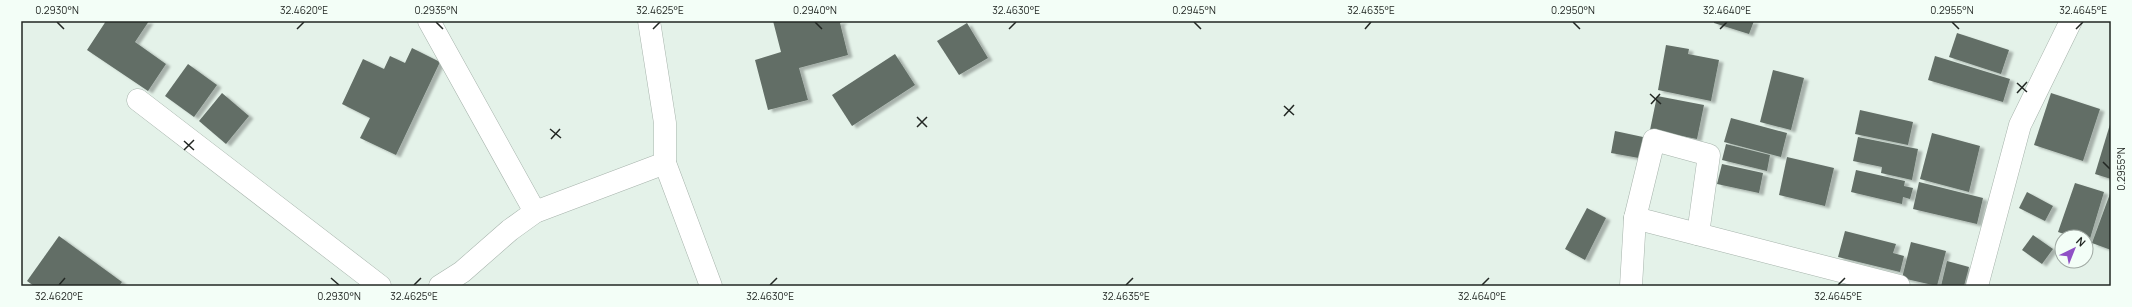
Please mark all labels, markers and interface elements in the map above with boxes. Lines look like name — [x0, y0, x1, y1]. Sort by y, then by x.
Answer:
text: 0.2930°N — [35, 3, 79, 17]
text: 32.4620°E — [280, 3, 328, 17]
text: 0.2935°N — [414, 3, 458, 17]
text: 32.4625°E — [636, 3, 684, 17]
text: 0.2940°N — [793, 3, 837, 17]
text: 32.4630°E — [992, 3, 1040, 17]
text: 0.2945°N — [1172, 3, 1216, 17]
text: 32.4635°E — [1347, 3, 1395, 17]
text: 0.2950°N — [1551, 3, 1595, 17]
text: 32.4640°E — [1703, 3, 1751, 17]
text: 0.2955°N — [1930, 3, 1974, 17]
text: 32.4645°E — [2059, 3, 2107, 17]
text: 0.2955°N — [2114, 147, 2128, 191]
north arrow — [2054, 229, 2094, 269]
text: N — [2073, 233, 2089, 250]
text: 32.4620°E — [35, 289, 83, 303]
text: 0.2930°N — [317, 289, 361, 303]
text: 32.4625°E — [390, 289, 438, 303]
text: 32.4630°E — [746, 289, 794, 303]
text: 32.4635°E — [1102, 289, 1150, 303]
text: 32.4640°E — [1458, 289, 1506, 303]
text: 32.4645°E — [1814, 289, 1862, 303]

